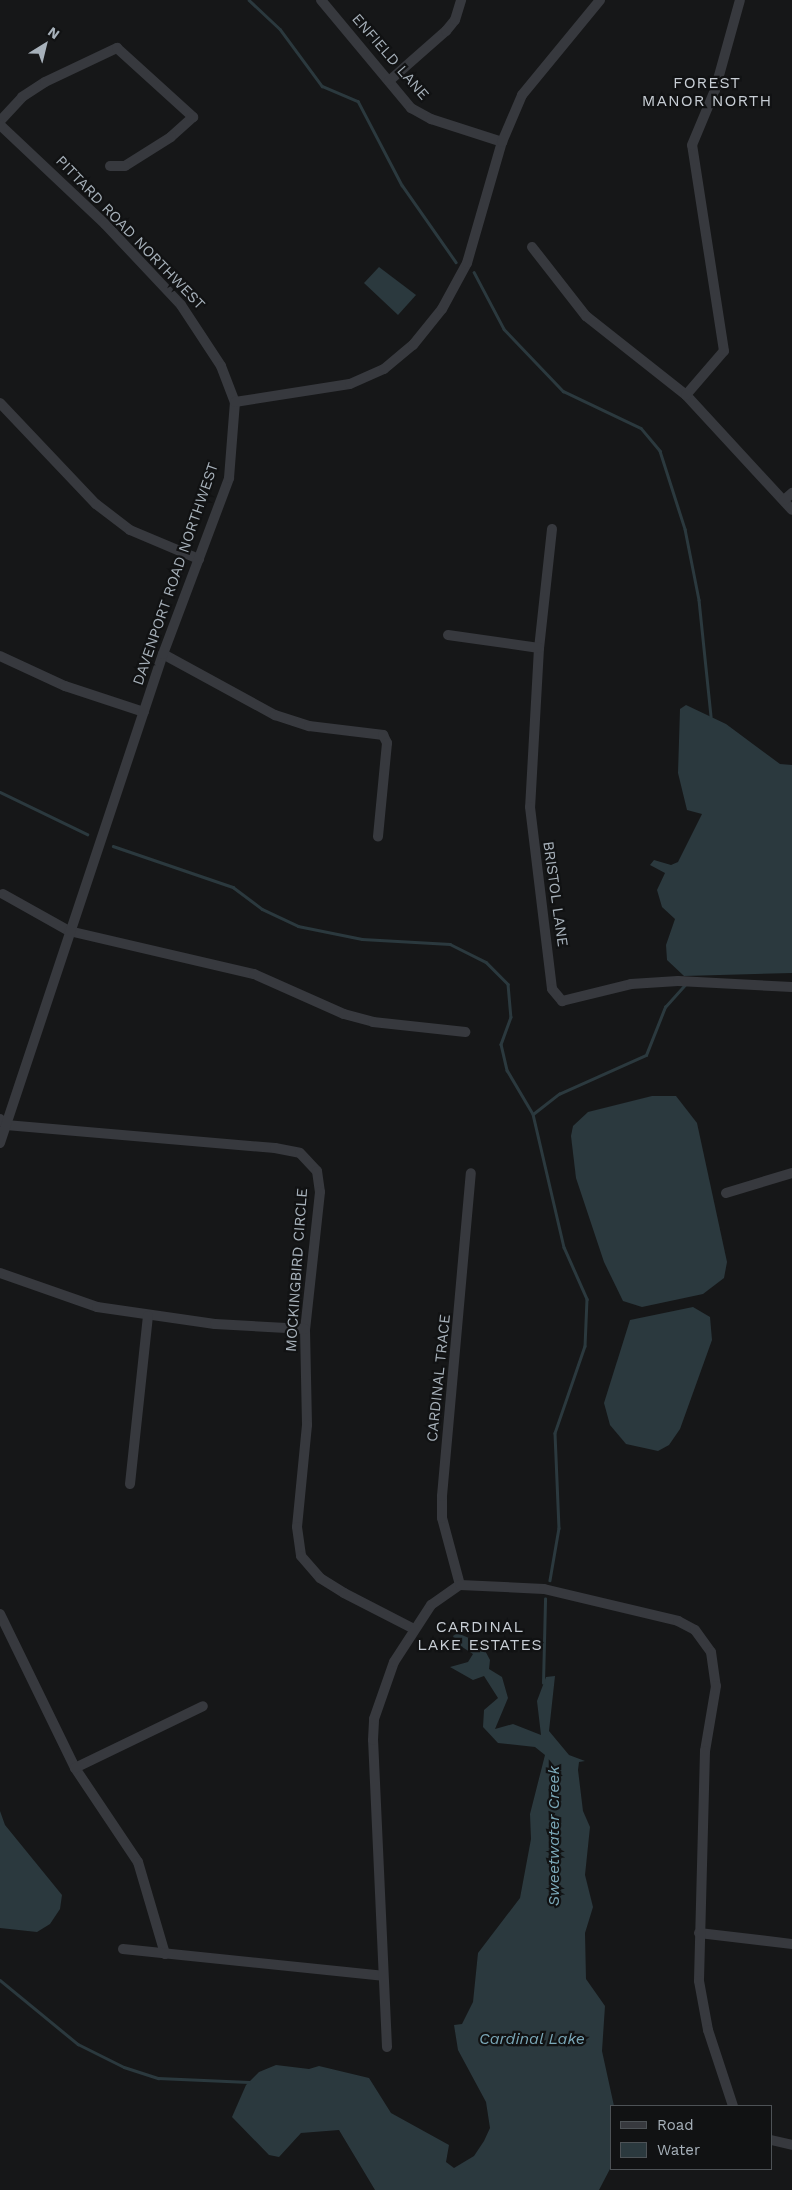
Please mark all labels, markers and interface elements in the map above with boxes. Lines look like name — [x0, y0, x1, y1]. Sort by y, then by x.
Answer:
street label: ENFIELD LANE — [348, 10, 432, 104]
north arrow — [20, 20, 70, 70]
text: N — [45, 23, 63, 42]
district label: FOREST MANOR NORTH — [640, 73, 774, 111]
street label: PITTARD ROAD NORTHWEST — [52, 152, 208, 314]
street label: DAVENPORT ROAD NORTHWEST — [129, 460, 223, 688]
street label: BRISTOL LANE — [539, 840, 571, 948]
street label: MOCKINGBIRD CIRCLE — [282, 1188, 312, 1352]
street label: CARDINAL TRACE — [423, 1313, 455, 1443]
district label: CARDINAL LAKE ESTATES — [416, 1617, 544, 1655]
water label: Sweetwater Creek — [544, 1766, 564, 1906]
water label: Cardinal Lake — [479, 2029, 585, 2049]
legend — [610, 2105, 772, 2170]
text: Road — [657, 2116, 694, 2134]
text: Water — [657, 2141, 700, 2159]

